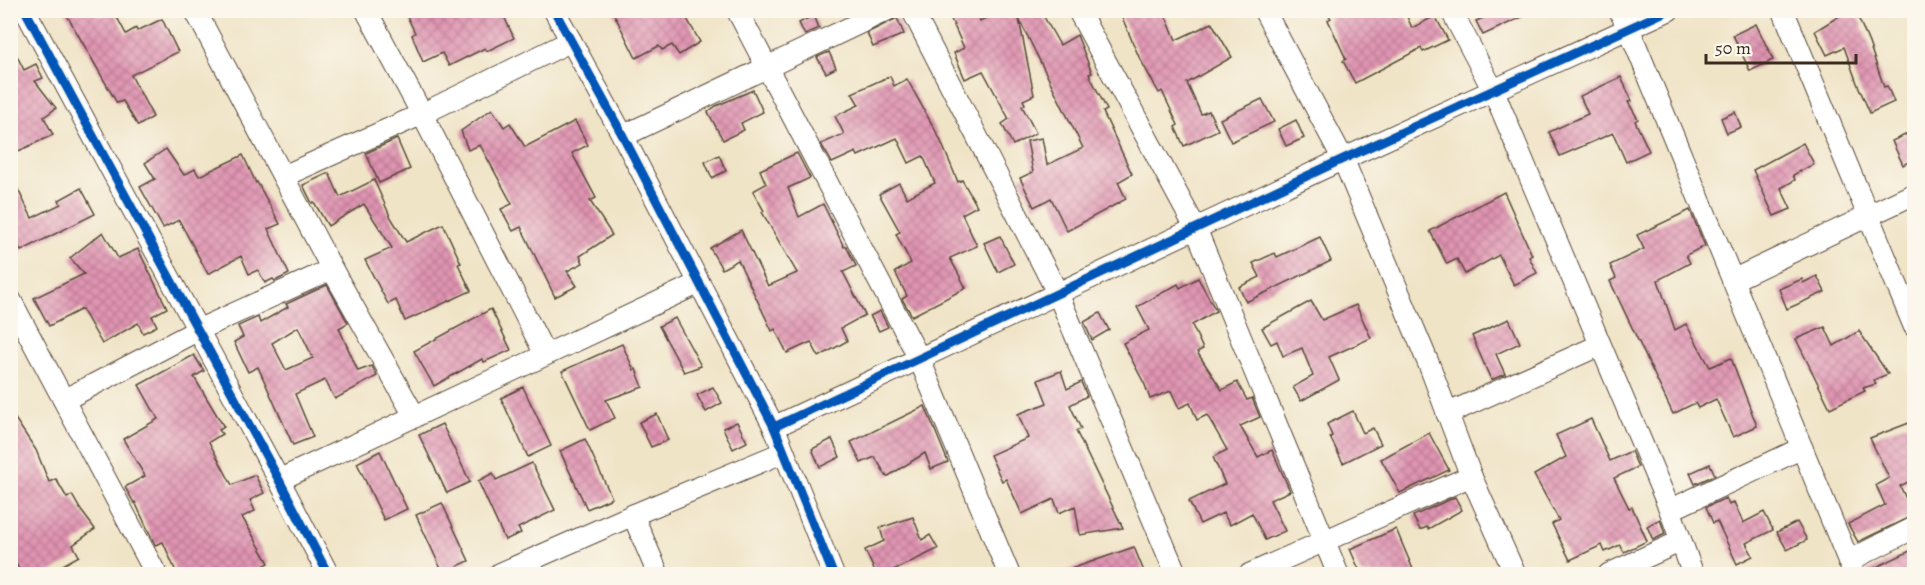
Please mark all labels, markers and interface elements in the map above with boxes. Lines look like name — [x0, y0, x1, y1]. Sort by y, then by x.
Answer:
scale bar — [1706, 27, 1856, 65]
text: 50 m — [1715, 36, 1751, 60]

